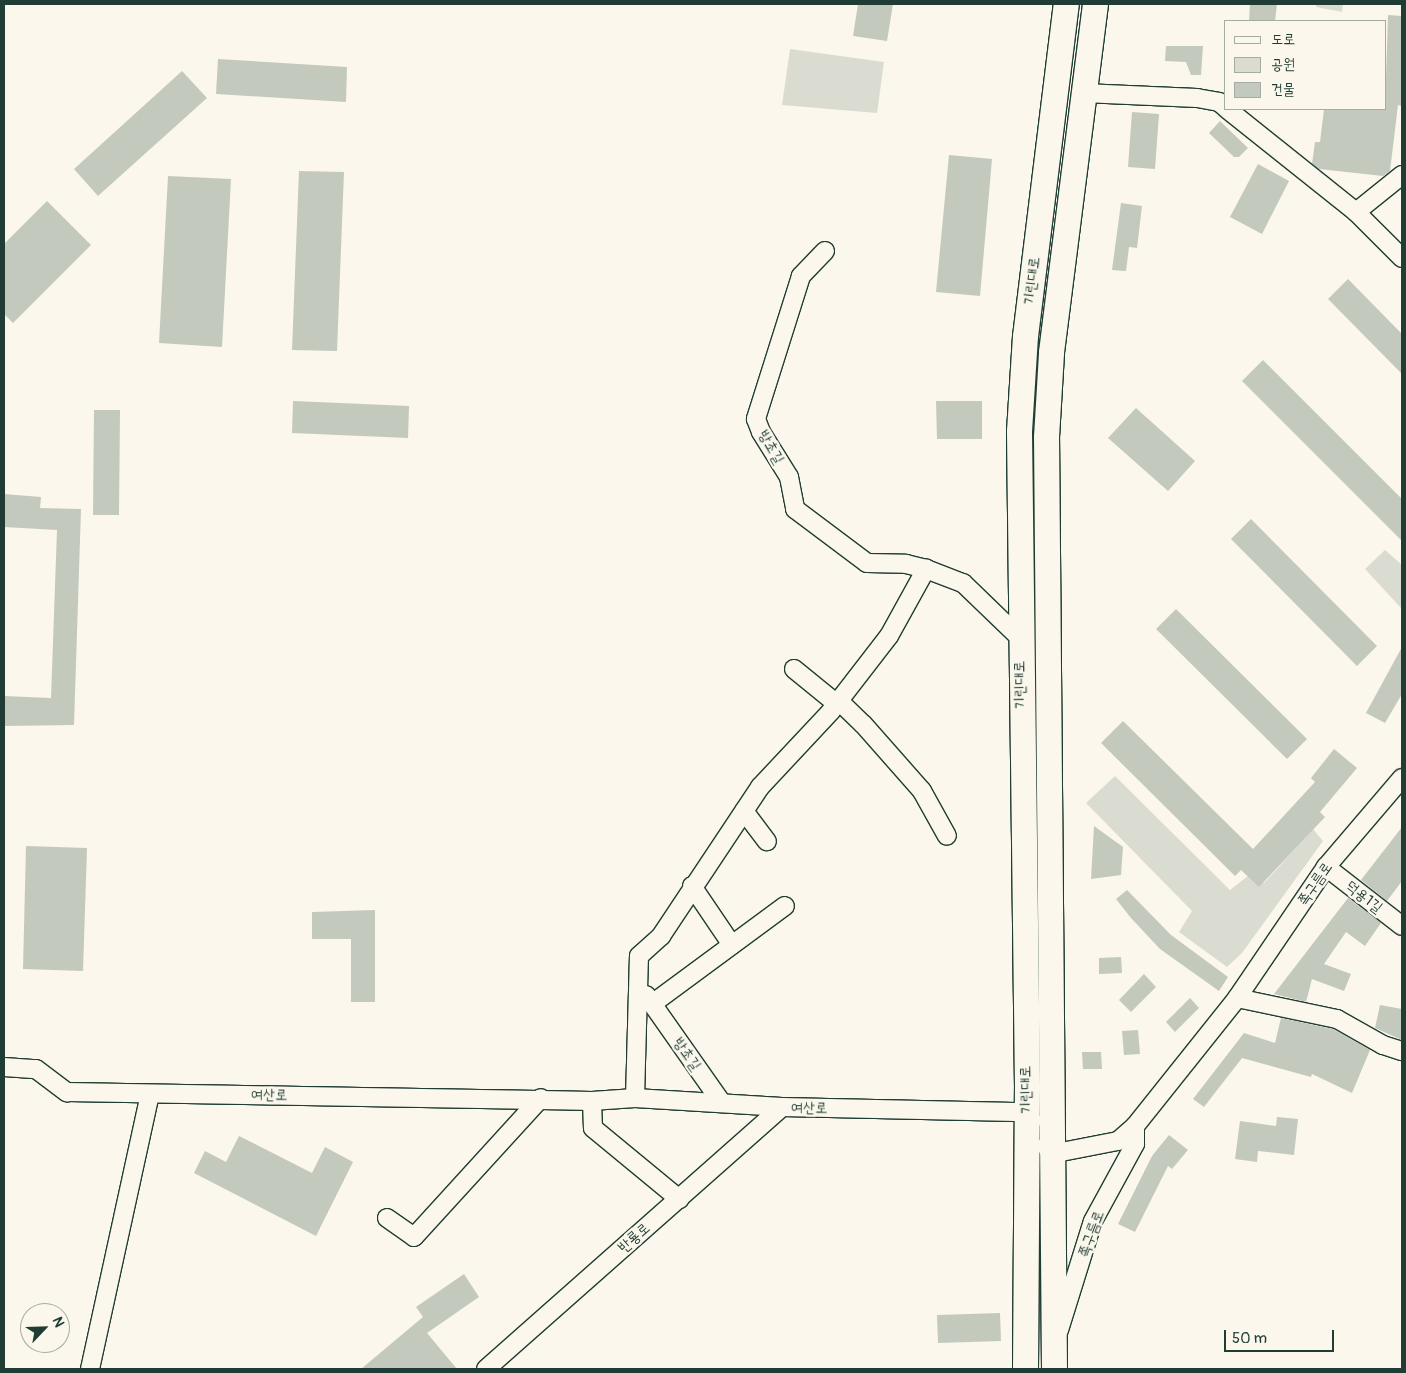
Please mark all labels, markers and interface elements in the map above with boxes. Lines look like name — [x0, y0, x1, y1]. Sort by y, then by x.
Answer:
legend — [1224, 20, 1386, 110]
text: 도로 — [1271, 30, 1295, 49]
text: 공원 — [1271, 55, 1295, 74]
text: 건물 — [1271, 80, 1295, 99]
street label: 기린대로 — [1020, 256, 1044, 306]
street label: 방초길 — [754, 427, 788, 467]
street label: 기린대로 — [1011, 661, 1029, 709]
street label: 쪽구름로 — [1294, 859, 1336, 909]
street label: 덕용1길 — [1342, 877, 1386, 917]
street label: 방초길 — [669, 1034, 705, 1074]
street label: 기린대로 — [1017, 1066, 1035, 1114]
street label: 여산로 — [251, 1086, 287, 1104]
street label: 여산로 — [791, 1099, 827, 1117]
street label: 쪽구름로 — [1074, 1208, 1108, 1260]
street label: 반룡로 — [614, 1219, 654, 1257]
north arrow — [20, 1303, 70, 1353]
text: N — [49, 1314, 68, 1330]
scale bar — [1226, 1320, 1336, 1352]
text: 50 m — [1232, 1329, 1267, 1348]

